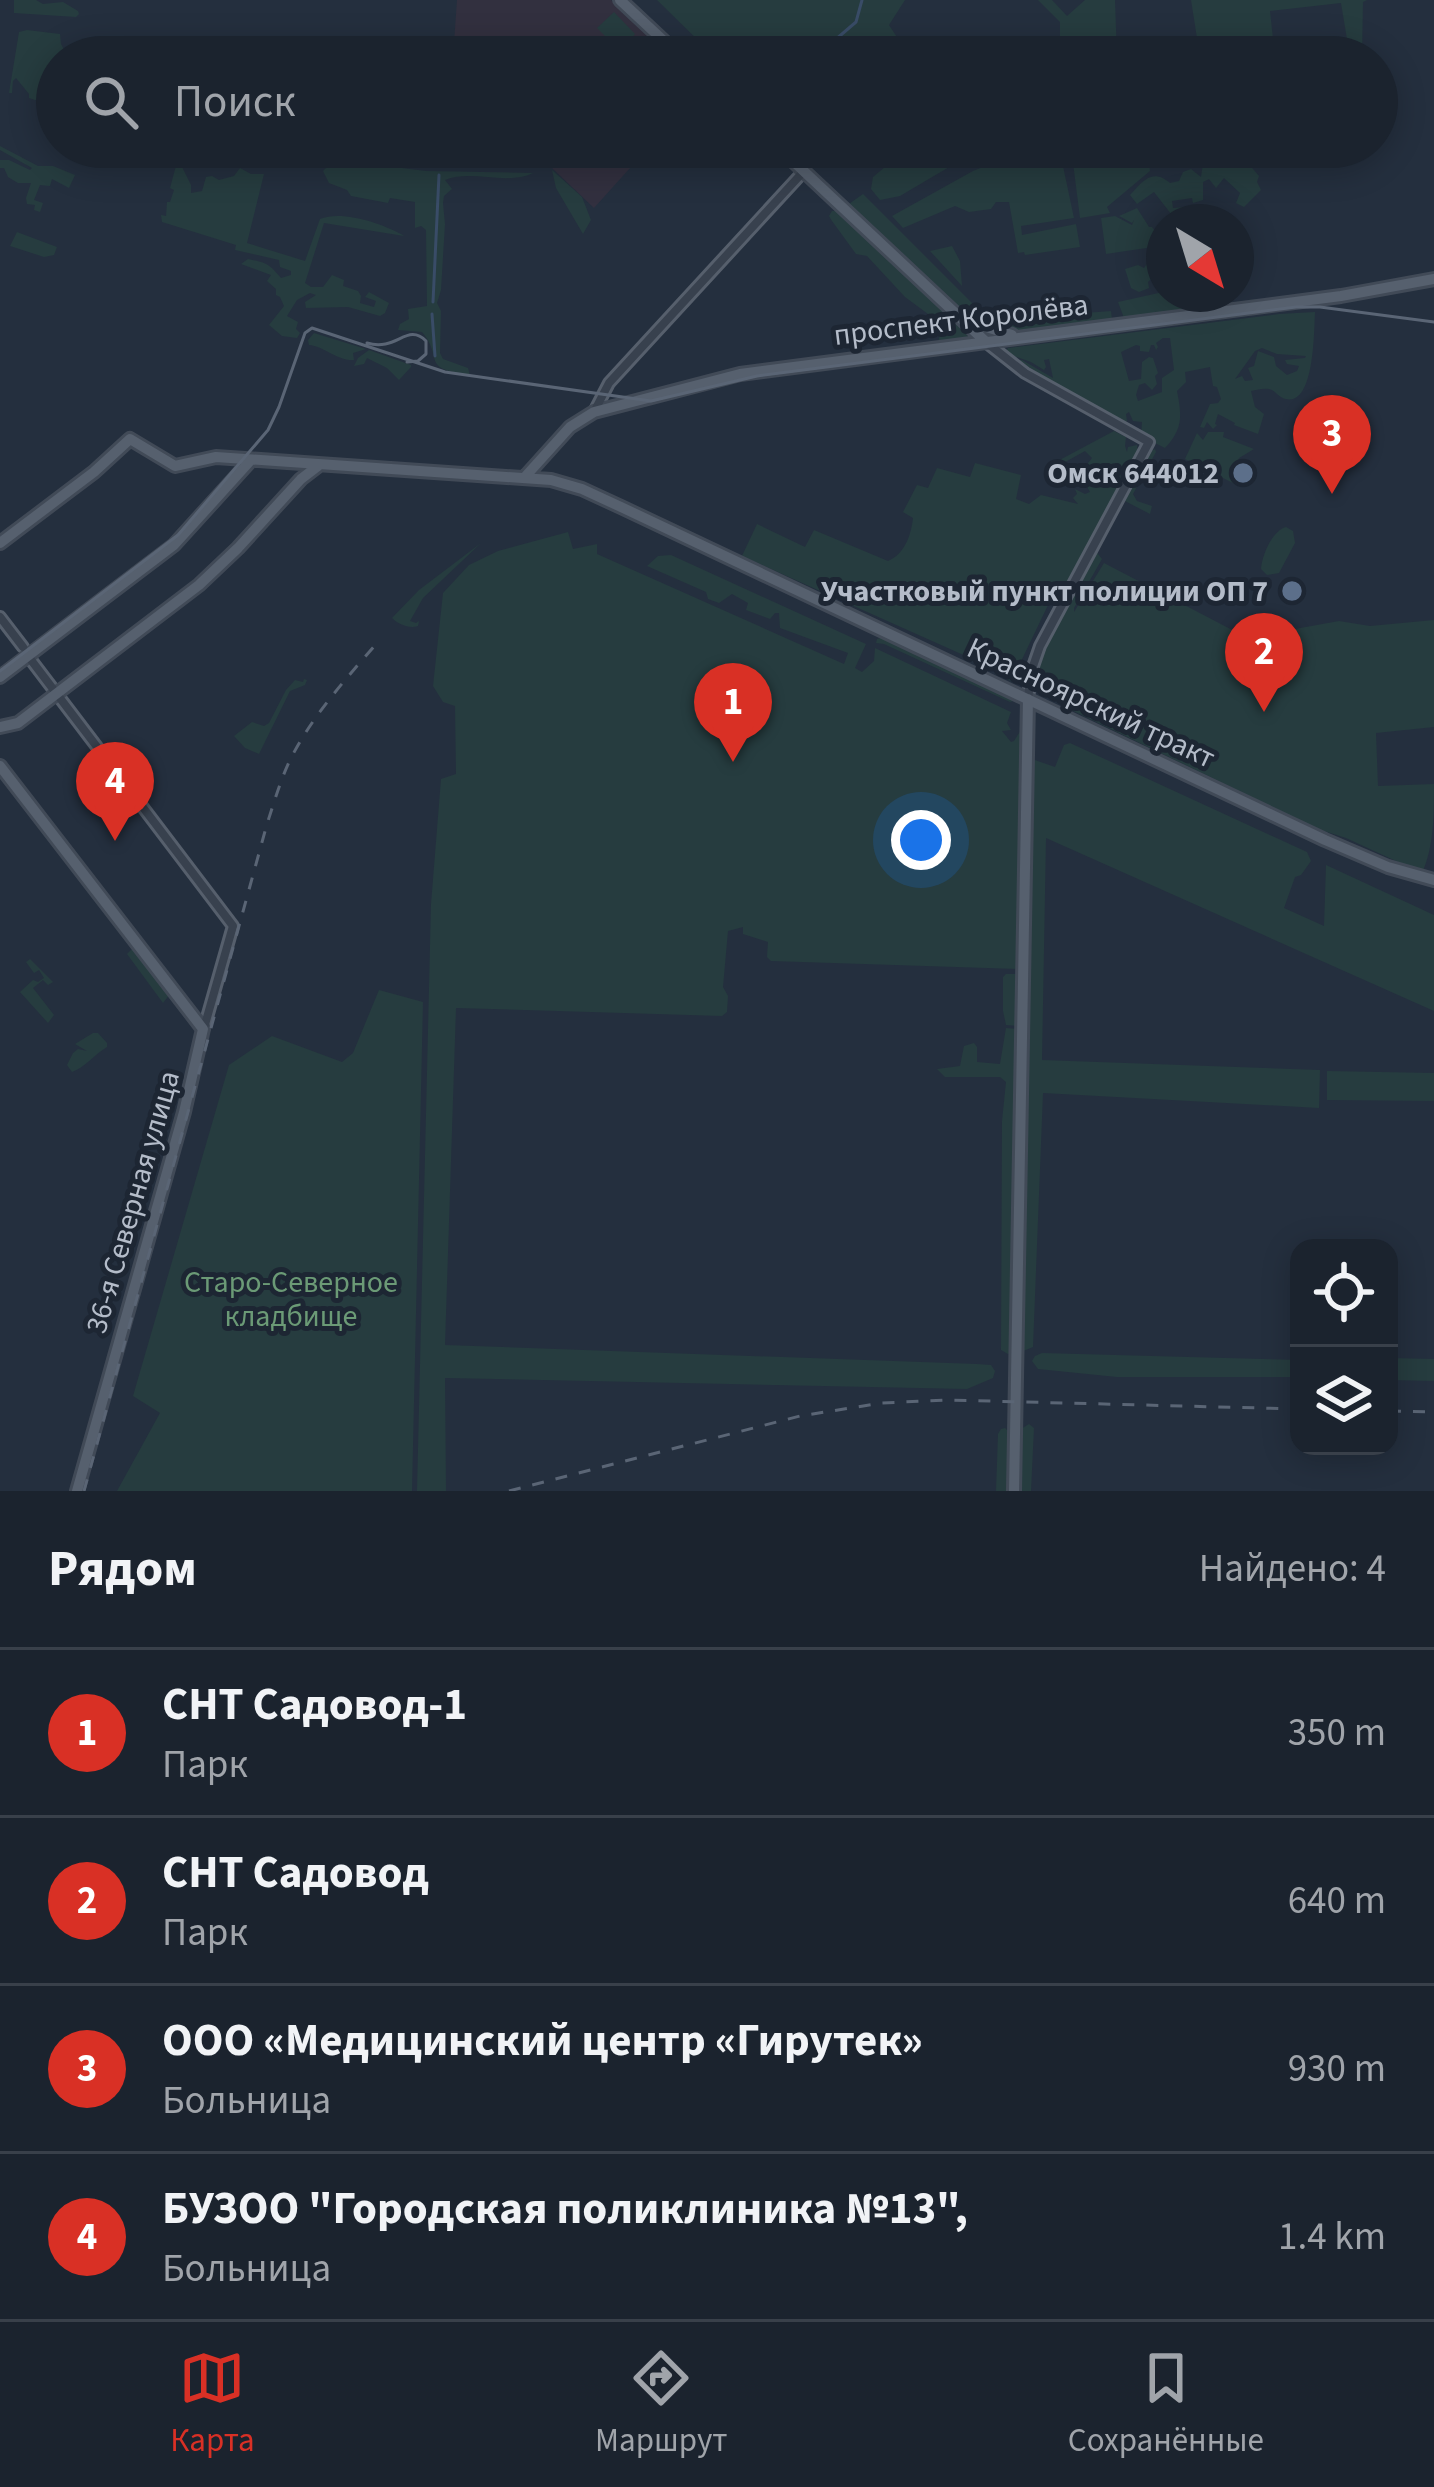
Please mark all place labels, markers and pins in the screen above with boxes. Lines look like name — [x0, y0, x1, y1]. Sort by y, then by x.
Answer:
pin: 3 — [1293, 395, 1371, 494]
place label: Омск 644012 — [1047, 452, 1219, 495]
marker: Омск 644012 — [1230, 460, 1256, 486]
place label: Участковый пункт полиции ОП 7 — [821, 570, 1268, 613]
marker: Участковый пункт полиции ОП 7 — [1279, 578, 1305, 604]
pin: 2 — [1225, 613, 1303, 712]
pin: 1 — [694, 663, 772, 762]
pin: 4 — [76, 742, 154, 841]

